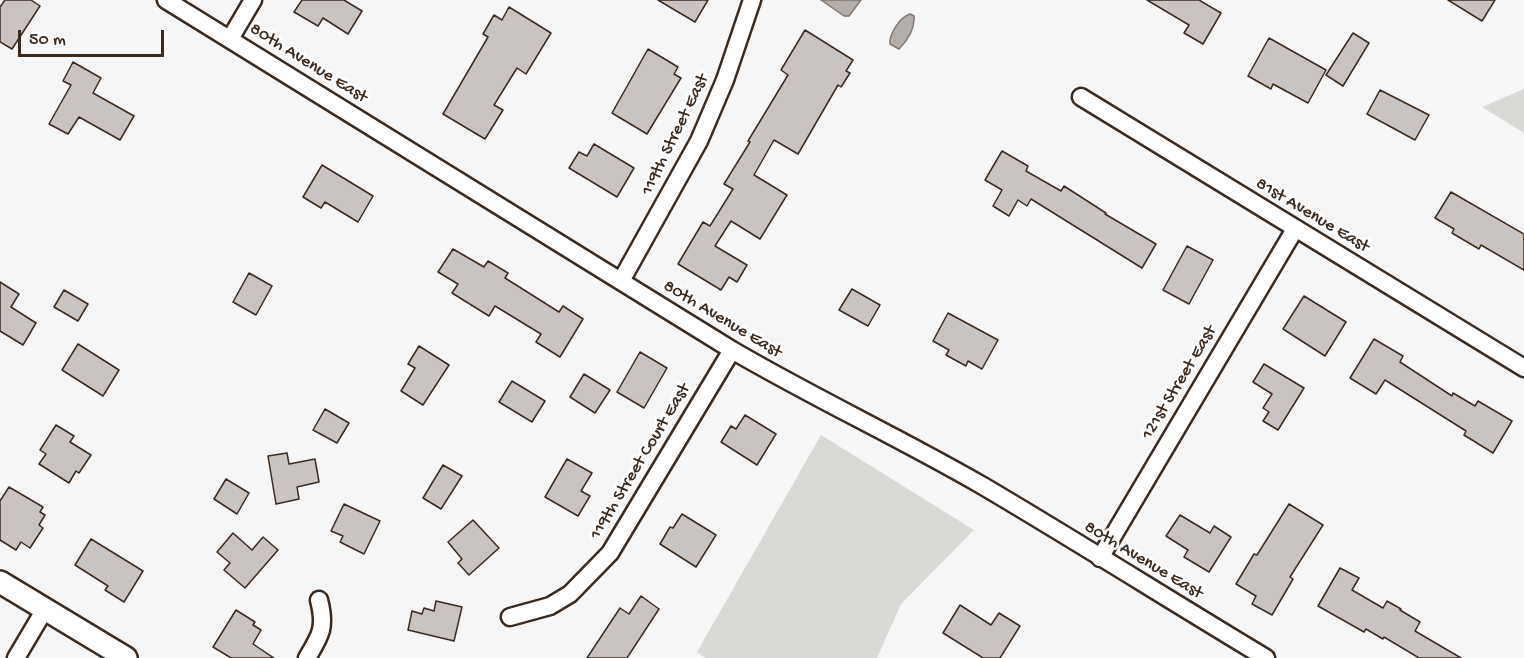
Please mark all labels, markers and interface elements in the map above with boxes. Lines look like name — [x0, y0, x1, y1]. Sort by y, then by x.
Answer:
scale bar — [21, 18, 166, 56]
street label: 80th Avenue East — [245, 19, 371, 109]
text: 50 m — [29, 30, 66, 51]
street label: 119th Street East — [637, 71, 715, 199]
street label: 81st Avenue East — [1251, 174, 1373, 258]
street label: 80th Avenue East — [659, 276, 785, 364]
street label: 121st Street East — [1138, 322, 1222, 444]
street label: 119th Street Court East — [586, 380, 696, 544]
street label: 80th Avenue East — [1080, 517, 1206, 605]

